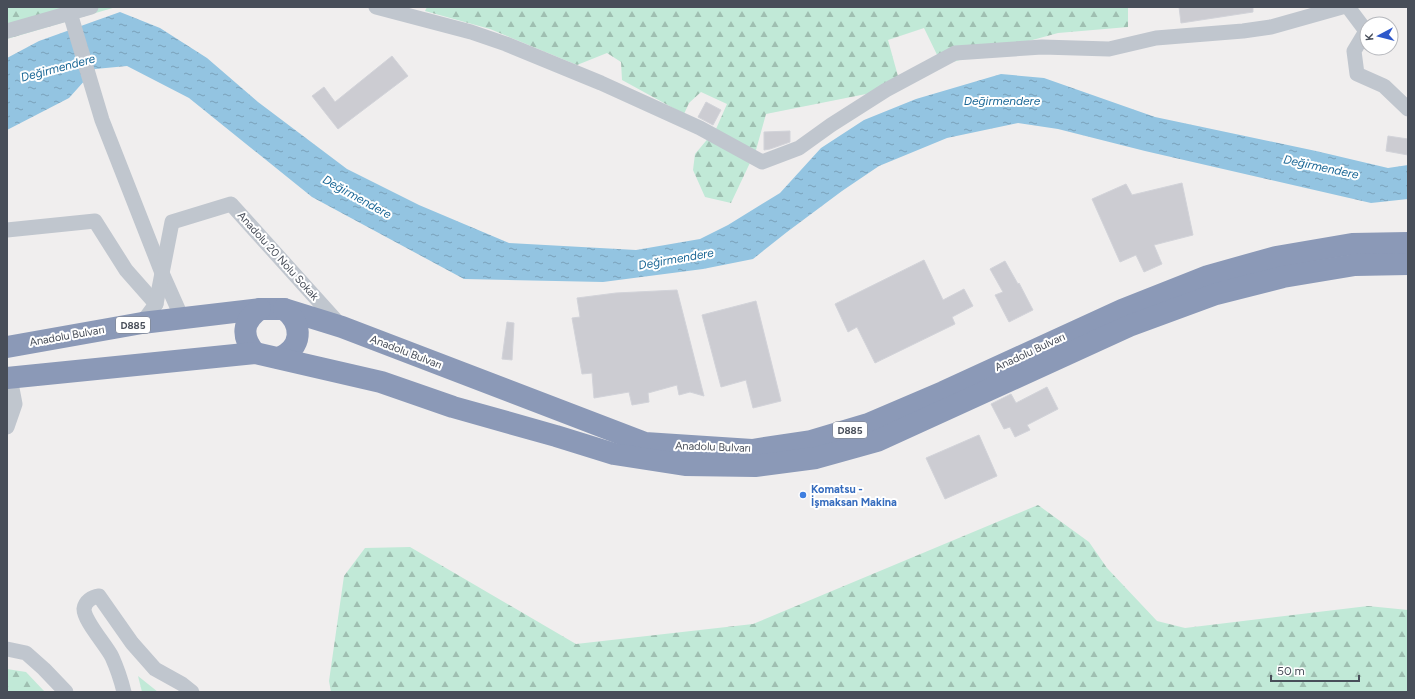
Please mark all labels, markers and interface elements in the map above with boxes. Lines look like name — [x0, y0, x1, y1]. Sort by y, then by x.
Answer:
north arrow — [1359, 16, 1399, 56]
text: K — [1363, 32, 1376, 42]
water label: Değirmendere — [19, 51, 97, 85]
water label: Değirmendere — [964, 94, 1041, 108]
water label: Değirmendere — [1282, 152, 1360, 182]
water label: Değirmendere — [320, 172, 394, 222]
street label: Anadolu 20 Nolu Sokak — [235, 209, 322, 303]
water label: Değirmendere — [637, 245, 715, 273]
road number: D885 — [116, 317, 150, 333]
street label: Anadolu Bulvarı — [28, 323, 106, 349]
street label: Anadolu Bulvarı — [993, 330, 1067, 374]
street label: Anadolu Bulvarı — [368, 332, 444, 372]
road number: D885 — [833, 422, 867, 438]
street label: Anadolu Bulvarı — [675, 439, 751, 455]
place label: Komatsu - İşmaksan Makina — [811, 483, 897, 509]
marker: Komatsu - İşmaksan Makina — [798, 490, 808, 500]
scale bar — [1271, 657, 1359, 683]
text: 50 m — [1277, 664, 1305, 678]

